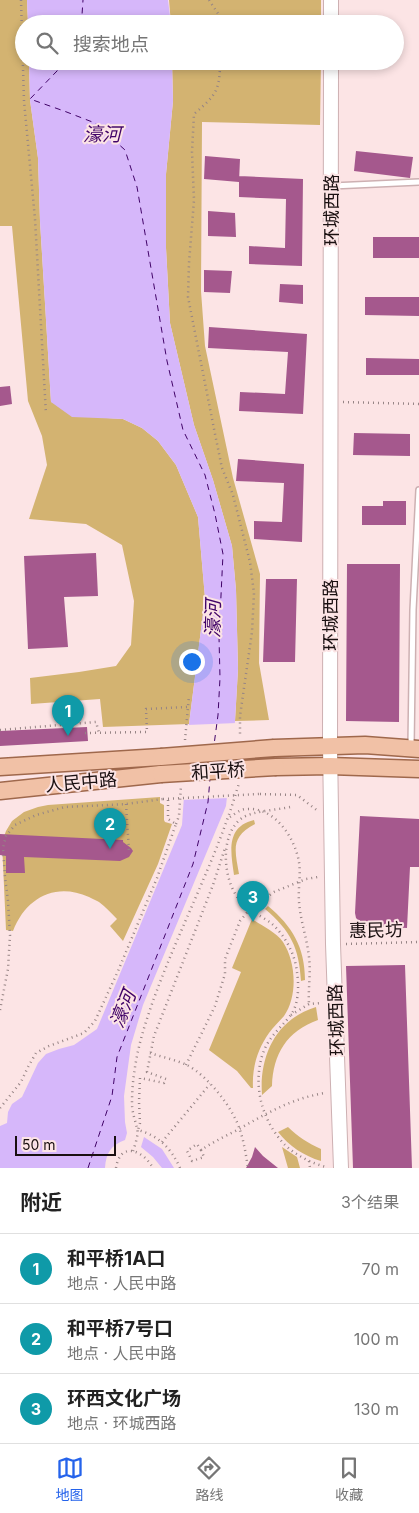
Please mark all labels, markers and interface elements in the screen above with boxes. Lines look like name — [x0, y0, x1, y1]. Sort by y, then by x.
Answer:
search box — [15, 15, 404, 70]
icon: search — [33, 29, 61, 57]
text: 搜索地点 — [73, 33, 149, 56]
water label: 濠河 — [83, 123, 125, 146]
street label: 环城西路 — [321, 174, 342, 246]
street label: 环城西路 — [320, 579, 341, 651]
water label: 濠河 — [201, 596, 225, 638]
your location — [179, 649, 205, 675]
pin: 1 — [52, 695, 84, 736]
street label: 和平桥 — [190, 759, 246, 783]
street label: 人民中路 — [44, 768, 118, 796]
pin: 2 — [94, 808, 126, 849]
pin: 3 — [237, 881, 269, 922]
street label: 惠民坊 — [349, 919, 403, 941]
water label: 濠河 — [105, 983, 142, 1031]
street label: 环城西路 — [324, 984, 348, 1056]
scale bar — [15, 1133, 116, 1156]
text: 50 m — [22, 1136, 56, 1153]
text: 附近 — [20, 1190, 62, 1215]
text: 3个结果 — [341, 1192, 399, 1212]
text: 和平桥1A口 — [67, 1247, 165, 1270]
text: 1 — [33, 1259, 39, 1279]
text: 70 m — [362, 1259, 399, 1279]
text: 地点 · 人民中路 — [67, 1273, 177, 1293]
text: 和平桥7号口 — [67, 1317, 173, 1340]
text: 2 — [31, 1329, 41, 1349]
text: 100 m — [354, 1329, 399, 1349]
text: 地点 · 人民中路 — [67, 1343, 177, 1363]
text: 环西文化广场 — [67, 1387, 181, 1410]
text: 3 — [31, 1399, 41, 1419]
text: 130 m — [354, 1399, 399, 1419]
text: 地点 · 环城西路 — [67, 1413, 177, 1433]
tab: 地图 — [56, 1454, 84, 1504]
tab: 路线 — [195, 1454, 223, 1504]
tab: 收藏 — [335, 1454, 363, 1504]

